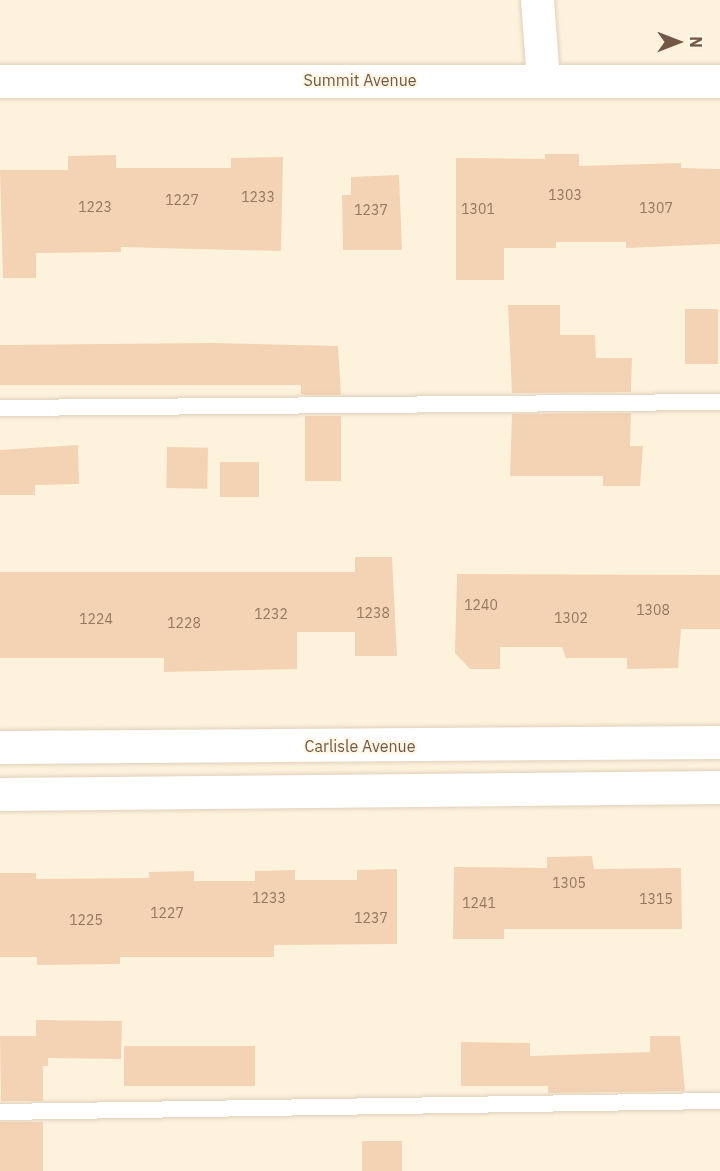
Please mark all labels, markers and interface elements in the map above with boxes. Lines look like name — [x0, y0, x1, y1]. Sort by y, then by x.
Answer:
north arrow — [648, 12, 708, 72]
text: N — [686, 36, 706, 48]
street label: Summit Avenue — [303, 70, 417, 90]
house number: 1303 — [548, 187, 582, 203]
house number: 1233 — [241, 189, 275, 205]
house number: 1227 — [165, 192, 199, 208]
house number: 1223 — [78, 199, 112, 215]
house number: 1307 — [639, 200, 673, 216]
house number: 1301 — [461, 201, 495, 217]
house number: 1237 — [354, 202, 388, 218]
house number: 1240 — [464, 597, 498, 613]
house number: 1308 — [636, 602, 670, 618]
house number: 1238 — [356, 605, 390, 621]
house number: 1232 — [254, 606, 288, 622]
house number: 1302 — [554, 610, 588, 626]
house number: 1224 — [79, 611, 113, 627]
house number: 1228 — [167, 615, 201, 631]
street label: Carlisle Avenue — [305, 736, 415, 756]
house number: 1305 — [552, 875, 586, 891]
house number: 1233 — [252, 890, 286, 906]
house number: 1315 — [639, 891, 673, 907]
house number: 1241 — [462, 895, 496, 911]
house number: 1227 — [150, 905, 184, 921]
house number: 1237 — [354, 910, 388, 926]
house number: 1225 — [69, 912, 103, 928]

